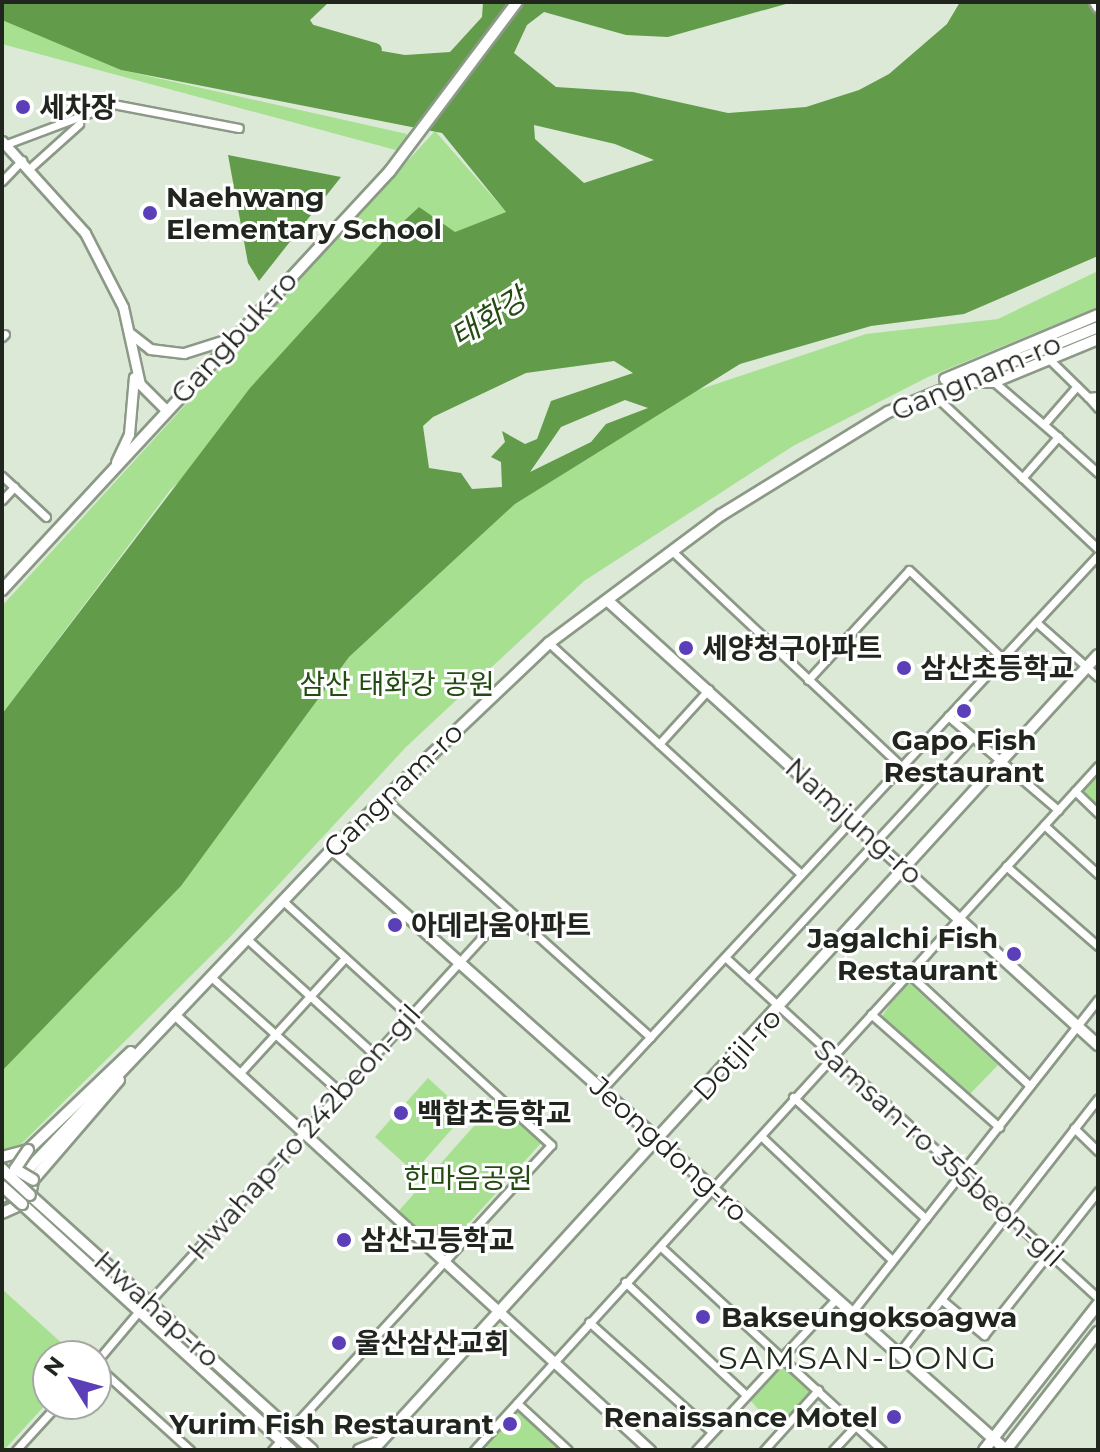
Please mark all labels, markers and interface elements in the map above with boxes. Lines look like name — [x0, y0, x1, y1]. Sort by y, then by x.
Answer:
place label: 세차장 — [39, 90, 116, 124]
marker: 세차장 — [14, 98, 32, 116]
place label: Naehwang Elementary School — [166, 180, 442, 246]
marker: Naehwang Elementary School — [141, 204, 159, 222]
street label: Gangbuk-ro — [164, 264, 304, 410]
water label: 태화강 — [444, 281, 534, 355]
street label: Gangnam-ro — [886, 326, 1066, 428]
place label: 세양청구아파트 — [702, 631, 882, 665]
marker: 세양청구아파트 — [677, 639, 695, 657]
place label: 삼산초등학교 — [920, 651, 1075, 685]
marker: 삼산초등학교 — [895, 659, 913, 677]
park label: 삼산 태화강 공원 — [300, 667, 494, 701]
marker: Gapo Fish Restaurant — [955, 702, 973, 720]
street label: Gangnam-ro — [316, 715, 470, 865]
place label: Gapo Fish Restaurant — [883, 723, 1045, 789]
street label: Namjung-ro — [779, 751, 929, 891]
place label: 아데라움아파트 — [411, 908, 591, 942]
marker: 아데라움아파트 — [386, 916, 404, 934]
place label: Jagalchi Fish Restaurant — [807, 921, 998, 987]
marker: Jagalchi Fish Restaurant — [1005, 945, 1023, 963]
street label: Hwahap-ro 242beon-gil — [181, 997, 427, 1267]
street label: Dotjil-ro — [686, 1001, 788, 1107]
street label: Samsan-ro 355beon-gil — [807, 1032, 1071, 1274]
street label: Jeongdong-ro — [583, 1069, 755, 1229]
place label: 백합초등학교 — [417, 1096, 572, 1130]
marker: 백합초등학교 — [392, 1104, 410, 1122]
park label: 한마음공원 — [404, 1161, 532, 1195]
place label: 삼산고등학교 — [360, 1223, 515, 1257]
marker: 삼산고등학교 — [335, 1231, 353, 1249]
street label: Hwahap-ro — [87, 1244, 227, 1374]
place label: Bakseungoksoagwa — [721, 1300, 1017, 1334]
marker: Bakseungoksoagwa — [692, 1306, 714, 1328]
place label: 울산삼산교회 — [355, 1326, 510, 1360]
marker: 울산삼산교회 — [330, 1334, 348, 1352]
district label: SAMSAN-DONG — [718, 1339, 998, 1377]
north arrow — [32, 1340, 112, 1420]
text: N — [38, 1351, 70, 1382]
place label: Renaissance Motel — [603, 1400, 878, 1434]
place label: Yurim Fish Restaurant — [170, 1407, 494, 1441]
marker: Renaissance Motel — [885, 1408, 903, 1426]
marker: Yurim Fish Restaurant — [501, 1415, 519, 1433]

